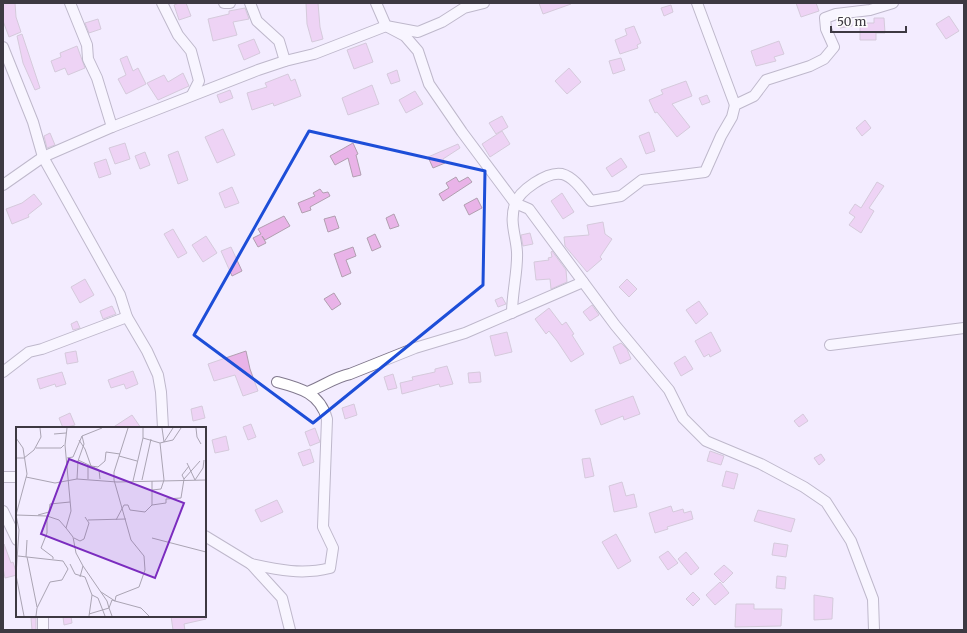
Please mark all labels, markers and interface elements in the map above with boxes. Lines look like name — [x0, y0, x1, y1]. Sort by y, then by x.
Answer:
scale bar — [831, 8, 906, 34]
text: 50 m — [837, 14, 866, 29]
inset map — [16, 427, 206, 617]

